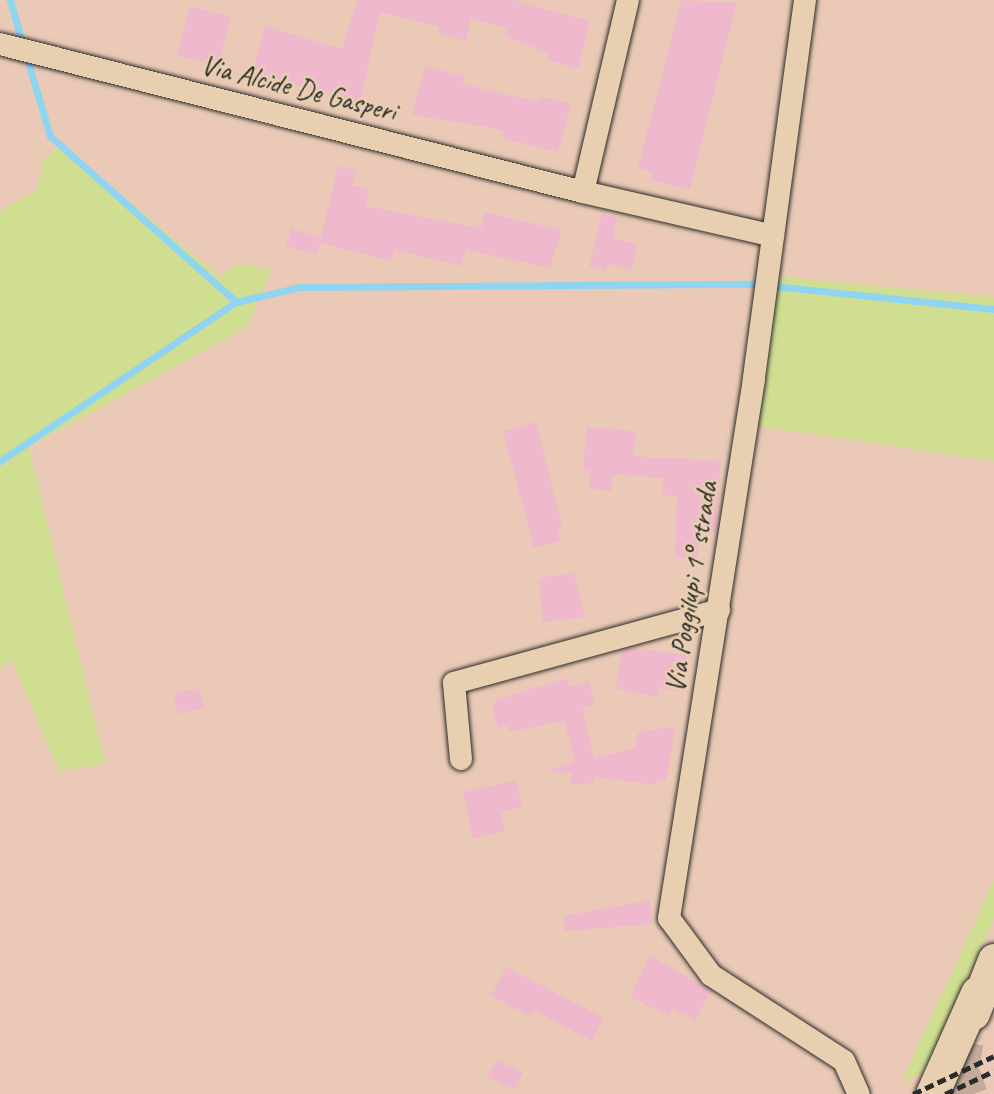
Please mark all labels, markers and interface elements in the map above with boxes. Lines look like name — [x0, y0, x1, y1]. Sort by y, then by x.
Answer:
street label: Via Alcide De Gasperi — [198, 47, 400, 129]
street label: Via Poggilupi 1° strada — [658, 479, 724, 695]

